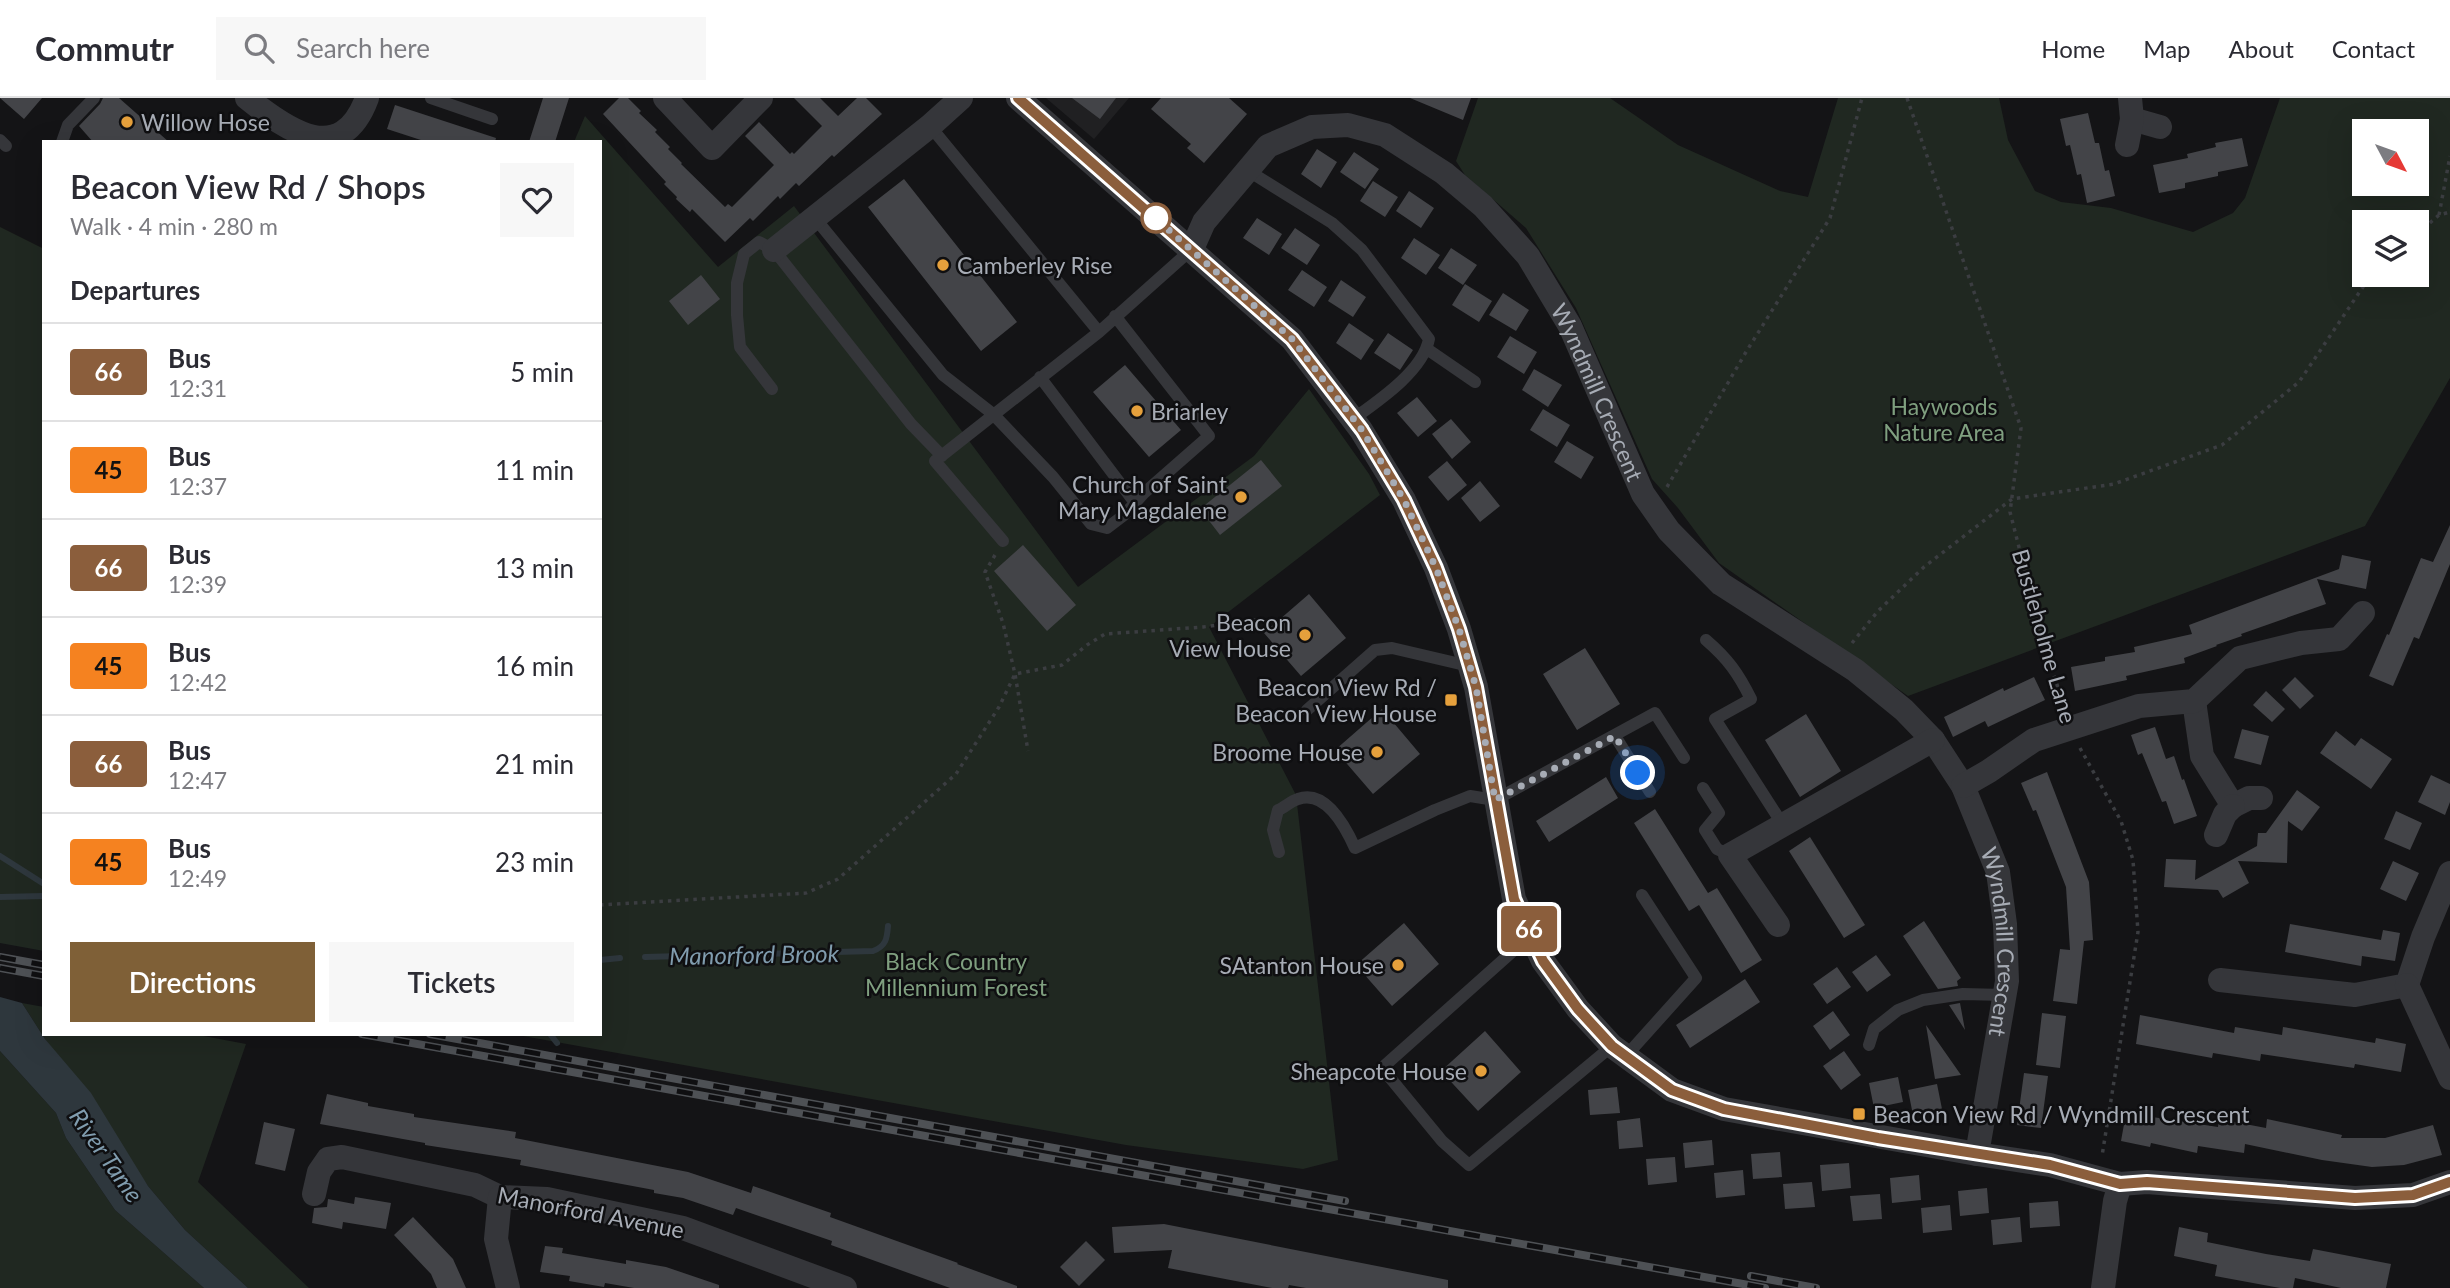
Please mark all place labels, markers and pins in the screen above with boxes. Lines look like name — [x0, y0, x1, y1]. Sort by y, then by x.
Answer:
place label: Willow Hose — [141, 108, 270, 136]
marker: Willow Hose — [119, 114, 135, 130]
unlabelled marker — [1141, 203, 1171, 233]
place label: Camberley Rise — [957, 251, 1112, 279]
marker: Camberley Rise — [935, 257, 951, 273]
place label: Briarley — [1151, 397, 1229, 425]
marker: Briarley — [1129, 403, 1145, 419]
place label: Church of Saint Mary Magdalene — [1058, 470, 1228, 524]
marker: Church of Saint Mary Magdalene — [1233, 489, 1249, 505]
place label: Beacon View House — [1169, 608, 1291, 662]
marker: Beacon View House — [1297, 627, 1313, 643]
place label: Beacon View Rd / Beacon View House — [1235, 673, 1437, 727]
marker: Beacon View Rd / Beacon View House — [1443, 692, 1459, 708]
place label: Broome House — [1212, 738, 1363, 766]
marker: Broome House — [1369, 744, 1385, 760]
place label: SAtanton House — [1219, 951, 1384, 979]
marker: SAtanton House — [1390, 957, 1406, 973]
place label: Sheapcote House — [1290, 1057, 1467, 1085]
marker: Sheapcote House — [1473, 1063, 1489, 1079]
place label: Beacon View Rd / Wyndmill Crescent — [1873, 1100, 2250, 1128]
marker: Beacon View Rd / Wyndmill Crescent — [1851, 1106, 1867, 1122]

